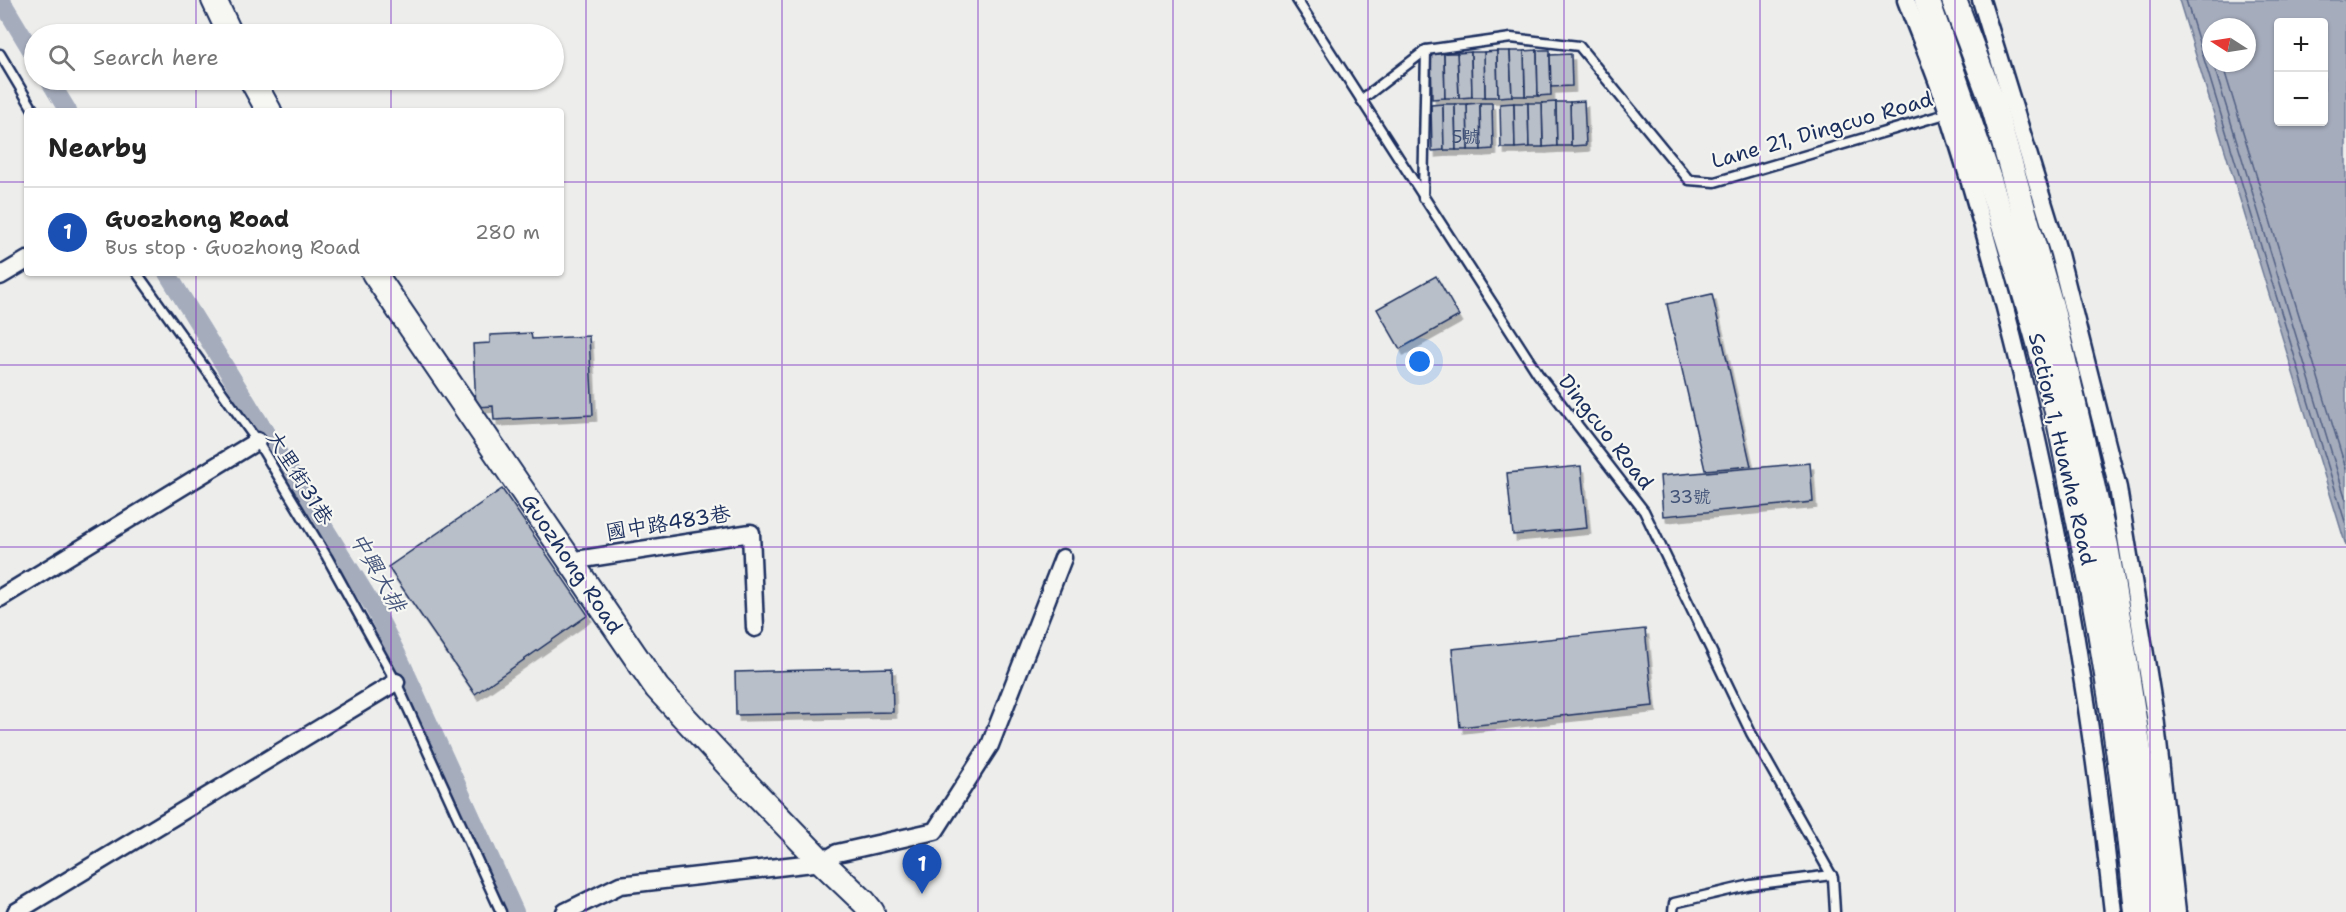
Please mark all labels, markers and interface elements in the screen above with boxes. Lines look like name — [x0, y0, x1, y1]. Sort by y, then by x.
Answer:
north arrow — [2202, 18, 2256, 72]
map controls — [2274, 18, 2328, 126]
button: + — [2274, 18, 2328, 72]
search box — [24, 24, 564, 90]
icon: search — [45, 41, 78, 74]
text: Search here — [93, 43, 219, 72]
button: − — [2274, 72, 2328, 126]
street label: Lane 21, Dingcuo Road — [1708, 85, 1936, 175]
house number: 5號 — [1451, 125, 1481, 149]
text: Nearby — [48, 130, 147, 165]
text: Guozhong Road — [105, 205, 289, 234]
text: 1 — [63, 219, 72, 245]
text: 280 m — [475, 219, 540, 245]
text: Bus stop · Guozhong Road — [105, 234, 360, 260]
street label: Section 1, Huanhe Road — [2022, 330, 2102, 568]
your location — [1405, 347, 1434, 376]
street label: Dingcuo Road — [1552, 368, 1660, 496]
street label: 大里街31巷 — [260, 425, 340, 531]
house number: 33號 — [1669, 485, 1711, 509]
street label: Guozhong Road — [515, 489, 629, 639]
street label: 國中路483巷 — [603, 499, 733, 547]
water label: 中興大排 — [343, 527, 414, 619]
pin: 1 — [902, 844, 942, 894]

